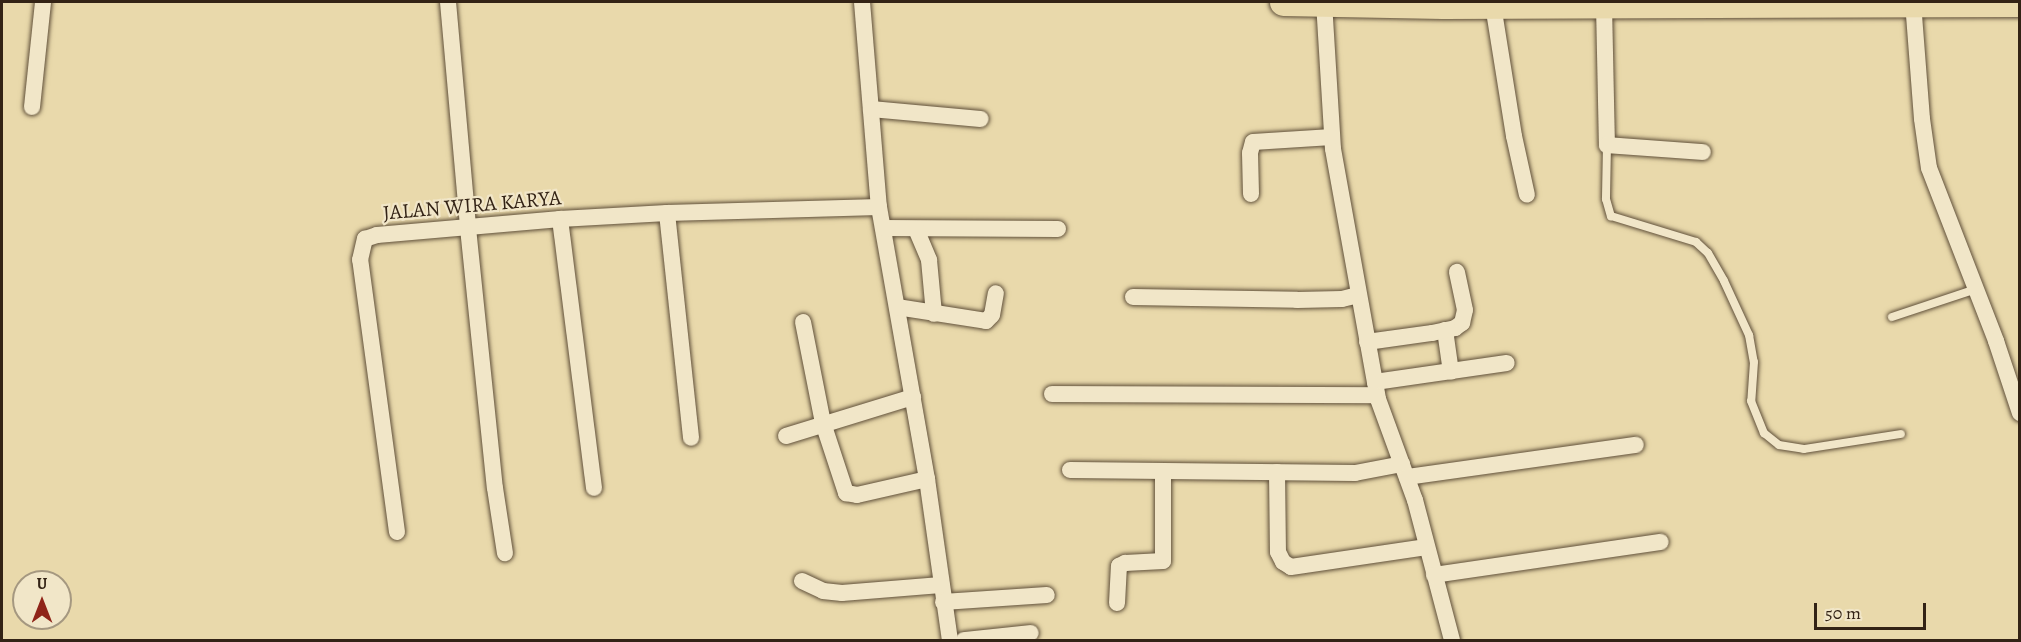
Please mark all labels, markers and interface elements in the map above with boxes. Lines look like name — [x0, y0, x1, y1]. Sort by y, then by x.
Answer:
street label: JALAN WIRA KARYA — [382, 185, 562, 225]
north arrow — [12, 570, 72, 630]
text: U — [37, 573, 47, 595]
scale bar — [1817, 591, 1930, 629]
text: 50 m — [1825, 601, 1861, 625]

